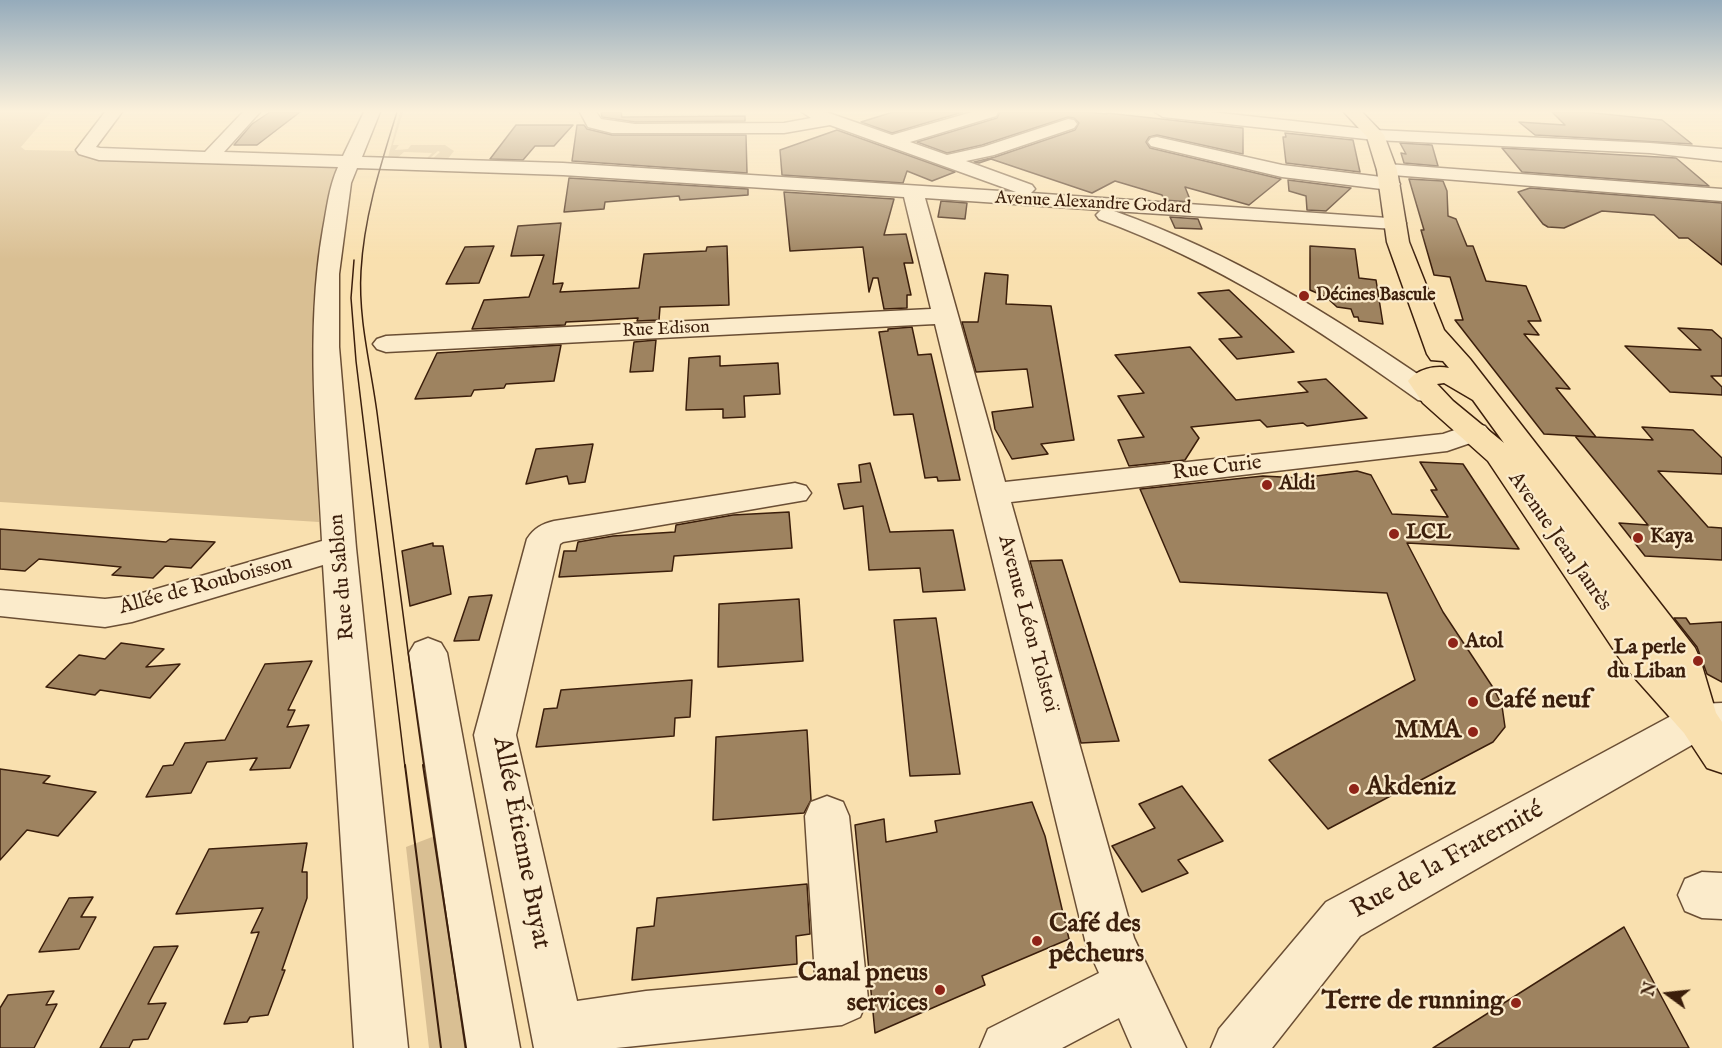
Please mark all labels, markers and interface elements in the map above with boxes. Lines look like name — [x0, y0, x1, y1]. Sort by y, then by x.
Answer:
street label: Avenue Alexandre Godard — [994, 188, 1192, 220]
place label: Décines Bascule — [1316, 285, 1436, 307]
marker: Décines Bascule — [1297, 289, 1311, 303]
street label: Rue Edison — [622, 317, 710, 343]
street label: Rue Curie — [1171, 451, 1263, 487]
street label: Avenue Jean Jaurès — [1502, 468, 1616, 616]
place label: Aldi — [1279, 472, 1316, 498]
marker: Aldi — [1260, 478, 1274, 492]
street label: Rue du Sablon — [325, 513, 361, 641]
place label: LCL — [1406, 521, 1451, 547]
place label: Kaya — [1650, 525, 1693, 551]
marker: LCL — [1387, 527, 1401, 541]
marker: Kaya — [1631, 531, 1645, 545]
street label: Avenue Léon Tolstoï — [991, 533, 1063, 715]
street label: Allée de Rouboisson — [117, 551, 295, 621]
place label: Atol — [1465, 630, 1503, 656]
marker: Atol — [1446, 636, 1460, 650]
place label: La perle du Liban — [1607, 636, 1686, 686]
marker: La perle du Liban — [1691, 654, 1705, 668]
place label: Café neuf — [1485, 686, 1590, 718]
marker: Café neuf — [1466, 695, 1480, 709]
place label: MMA — [1395, 716, 1461, 748]
marker: MMA — [1466, 725, 1480, 739]
street label: Allée Étienne Buyat — [484, 734, 556, 952]
place label: Akdeniz — [1366, 773, 1456, 805]
marker: Akdeniz — [1347, 782, 1361, 796]
street label: Rue de la Fraternité — [1346, 795, 1550, 927]
place label: Café des pêcheurs — [1049, 910, 1144, 972]
marker: Café des pêcheurs — [1030, 934, 1044, 948]
place label: Canal pneus services — [798, 959, 928, 1020]
north arrow — [1638, 964, 1698, 1024]
text: N — [1639, 980, 1662, 999]
marker: Canal pneus services — [933, 983, 947, 997]
place label: Terre de running — [1322, 987, 1504, 1019]
marker: Terre de running — [1509, 996, 1523, 1010]

